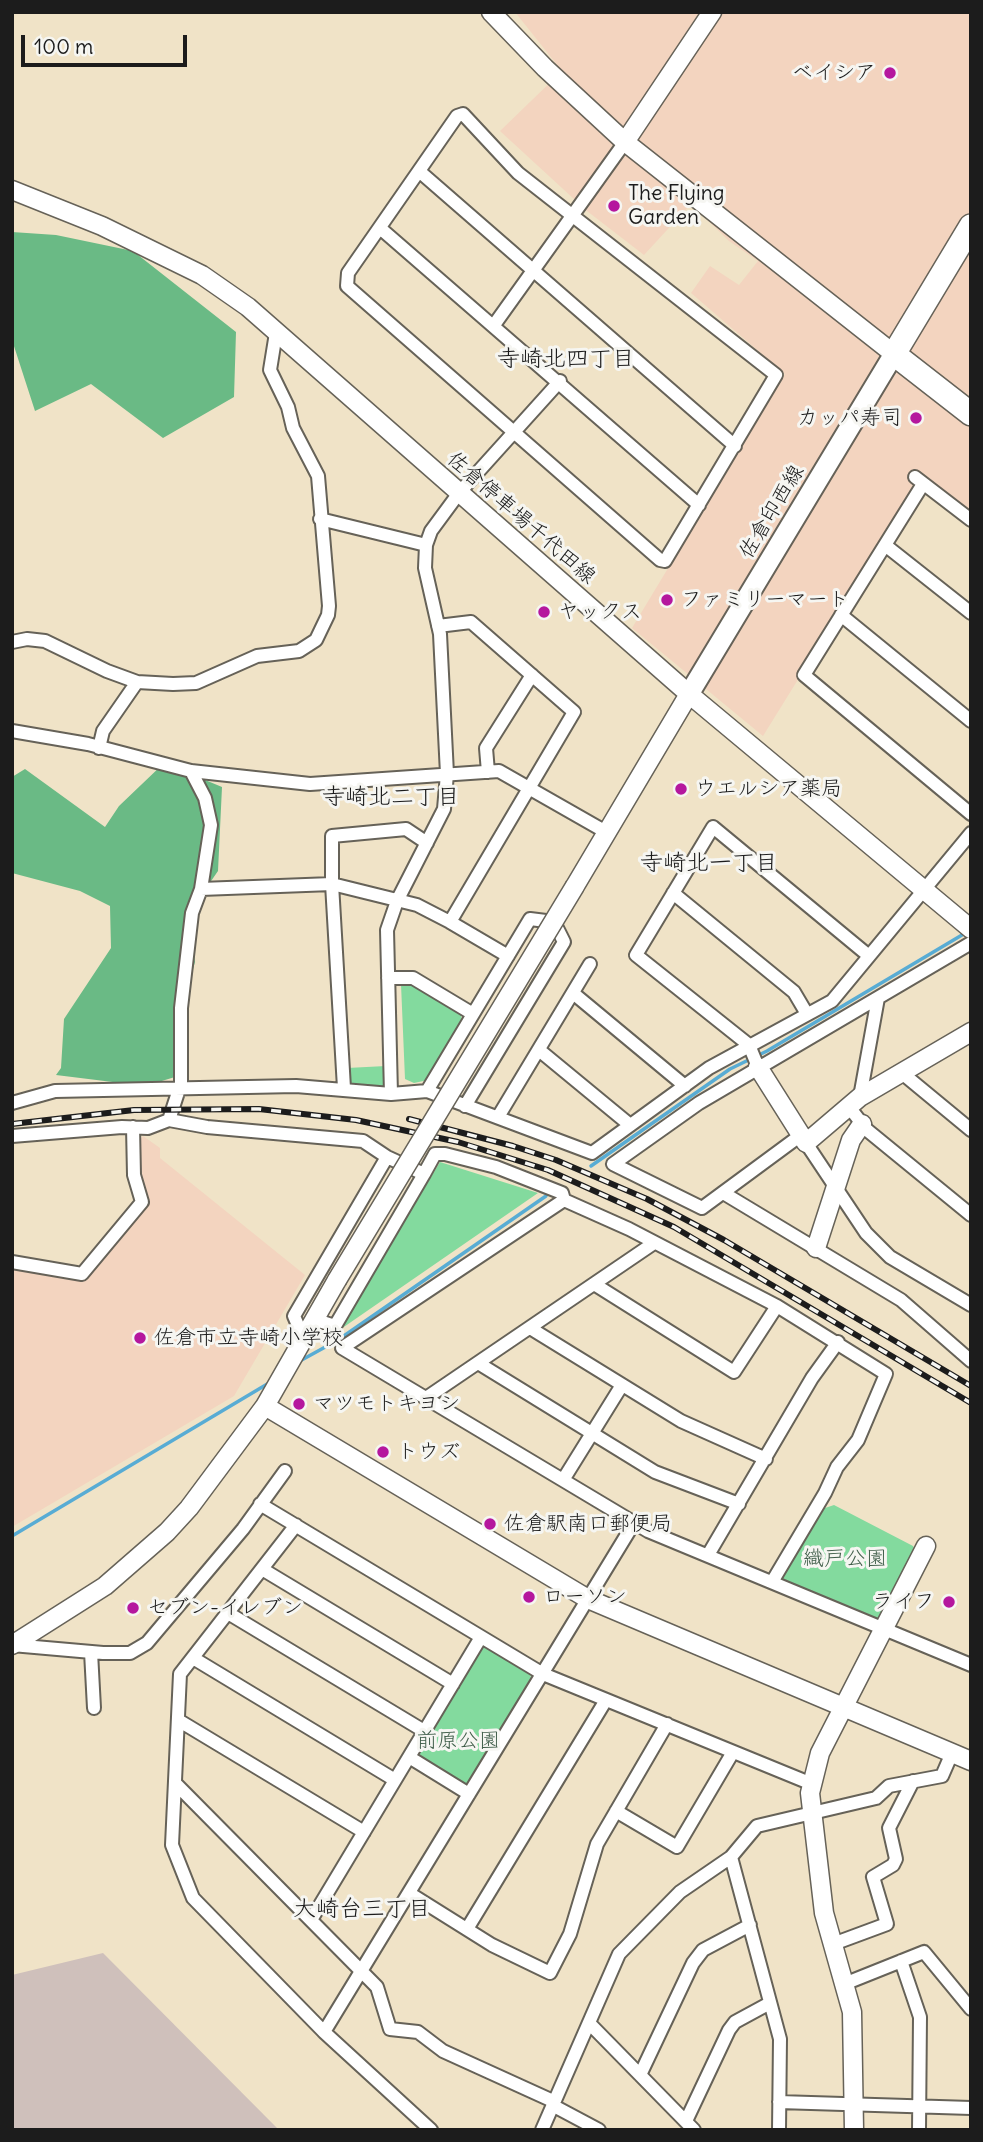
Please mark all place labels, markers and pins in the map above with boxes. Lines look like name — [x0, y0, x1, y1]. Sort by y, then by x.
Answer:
place label: ベイシア — [792, 60, 876, 86]
marker: ベイシア — [882, 65, 898, 81]
place label: The Flying Garden — [628, 181, 725, 231]
marker: The Flying Garden — [606, 198, 622, 214]
place label: カッパ寿司 — [797, 405, 902, 431]
marker: カッパ寿司 — [908, 410, 924, 426]
place label: ファミリーマート — [681, 587, 849, 613]
marker: ファミリーマート — [659, 592, 675, 608]
place label: ヤックス — [558, 599, 642, 625]
marker: ヤックス — [536, 604, 552, 620]
place label: ウエルシア薬局 — [695, 776, 842, 802]
marker: ウエルシア薬局 — [673, 781, 689, 797]
place label: 佐倉市立寺崎小学校 — [154, 1325, 343, 1351]
marker: 佐倉市立寺崎小学校 — [132, 1330, 148, 1346]
place label: マツモトキヨシ — [313, 1391, 460, 1417]
marker: マツモトキヨシ — [291, 1396, 307, 1412]
place label: トウズ — [397, 1439, 460, 1465]
marker: トウズ — [375, 1444, 391, 1460]
place label: 佐倉駅南口郵便局 — [504, 1511, 672, 1537]
marker: 佐倉駅南口郵便局 — [482, 1516, 498, 1532]
place label: ローソン — [543, 1584, 627, 1610]
marker: ローソン — [521, 1589, 537, 1605]
place label: ライフ — [872, 1589, 935, 1615]
marker: ライフ — [941, 1594, 957, 1610]
place label: セブン-イレブン — [147, 1595, 303, 1621]
marker: セブン-イレブン — [125, 1600, 141, 1616]

